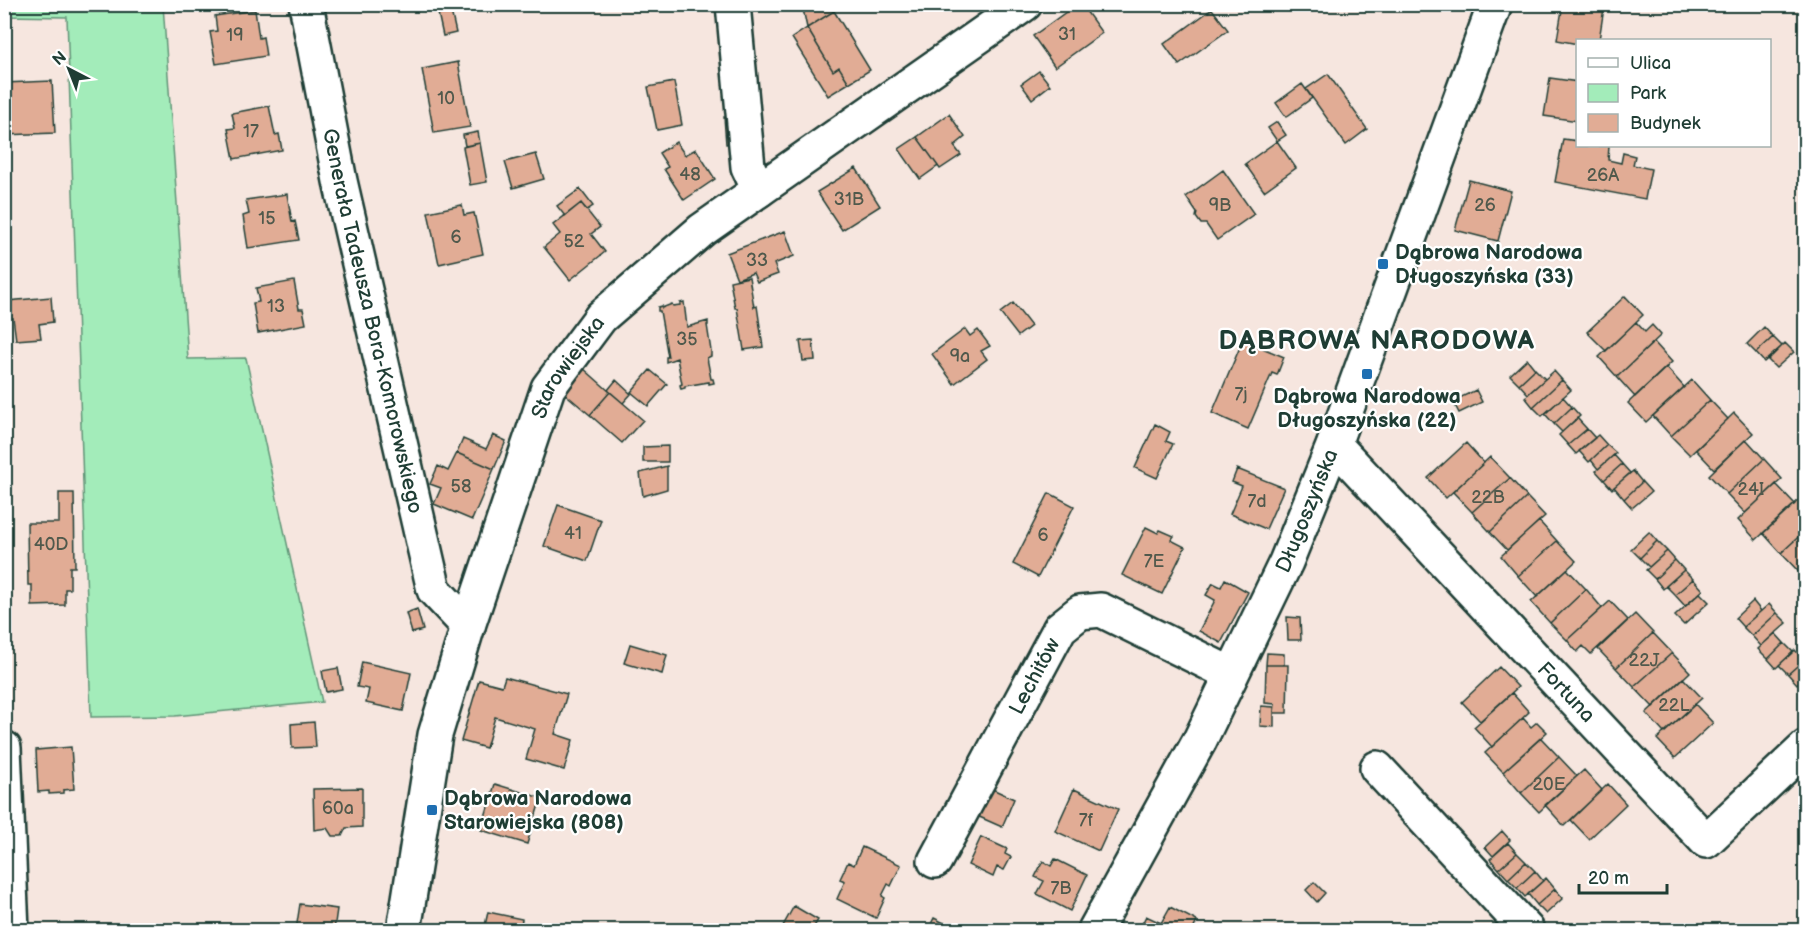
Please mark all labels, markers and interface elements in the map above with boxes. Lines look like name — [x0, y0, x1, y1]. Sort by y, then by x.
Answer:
house number: 31 — [1058, 24, 1076, 45]
house number: 19 — [226, 25, 244, 46]
north arrow — [39, 39, 99, 99]
legend — [1576, 39, 1771, 147]
text: N — [49, 48, 71, 70]
text: Ulica — [1630, 53, 1671, 74]
text: Park — [1630, 83, 1666, 104]
house number: 10 — [437, 88, 455, 109]
text: Budynek — [1630, 113, 1701, 134]
house number: 17 — [243, 121, 259, 142]
street label: Generała Tadeusza Bora-Komorowskiego — [318, 126, 429, 516]
house number: 48 — [679, 164, 701, 185]
house number: 26A — [1587, 165, 1619, 186]
house number: 31B — [834, 189, 864, 210]
house number: 9B — [1209, 195, 1231, 216]
house number: 26 — [1474, 195, 1496, 216]
house number: 15 — [258, 208, 276, 229]
house number: 6 — [451, 227, 462, 248]
house number: 52 — [564, 231, 585, 252]
place label: Dąbrowa Narodowa Długoszyńska (33) — [1395, 240, 1583, 289]
house number: 33 — [746, 250, 768, 271]
marker: Dąbrowa Narodowa Długoszyńska (33) — [1376, 257, 1390, 271]
house number: 13 — [267, 296, 285, 317]
street label: Starowiejska — [526, 311, 610, 422]
district label: DĄBROWA NARODOWA — [1218, 325, 1536, 357]
house number: 35 — [676, 329, 698, 350]
house number: 9a — [950, 346, 970, 367]
marker: Dąbrowa Narodowa Długoszyńska (22) — [1360, 367, 1374, 381]
house number: 7j — [1234, 384, 1248, 405]
place label: Dąbrowa Narodowa Długoszyńska (22) — [1273, 384, 1461, 433]
street label: Długoszyńska — [1270, 445, 1343, 577]
house number: 58 — [451, 476, 471, 497]
house number: 24I — [1738, 479, 1764, 500]
house number: 22B — [1471, 487, 1505, 508]
house number: 7d — [1247, 491, 1267, 512]
house number: 41 — [564, 523, 582, 544]
house number: 6 — [1038, 525, 1049, 546]
house number: 40D — [34, 534, 68, 555]
house number: 7E — [1144, 551, 1164, 572]
street label: Lechitów — [1004, 633, 1065, 719]
house number: 22J — [1629, 650, 1660, 671]
street label: Fortuna — [1532, 657, 1601, 727]
house number: 22L — [1658, 695, 1690, 716]
house number: 20E — [1532, 774, 1566, 795]
place label: Dąbrowa Narodowa Starowiejska (808) — [444, 786, 632, 835]
house number: 60a — [322, 798, 354, 819]
marker: Dąbrowa Narodowa Starowiejska (808) — [425, 803, 439, 817]
house number: 7f — [1079, 810, 1094, 831]
scale bar — [1579, 857, 1668, 895]
text: 20 m — [1588, 868, 1629, 889]
house number: 7B — [1050, 878, 1072, 899]

